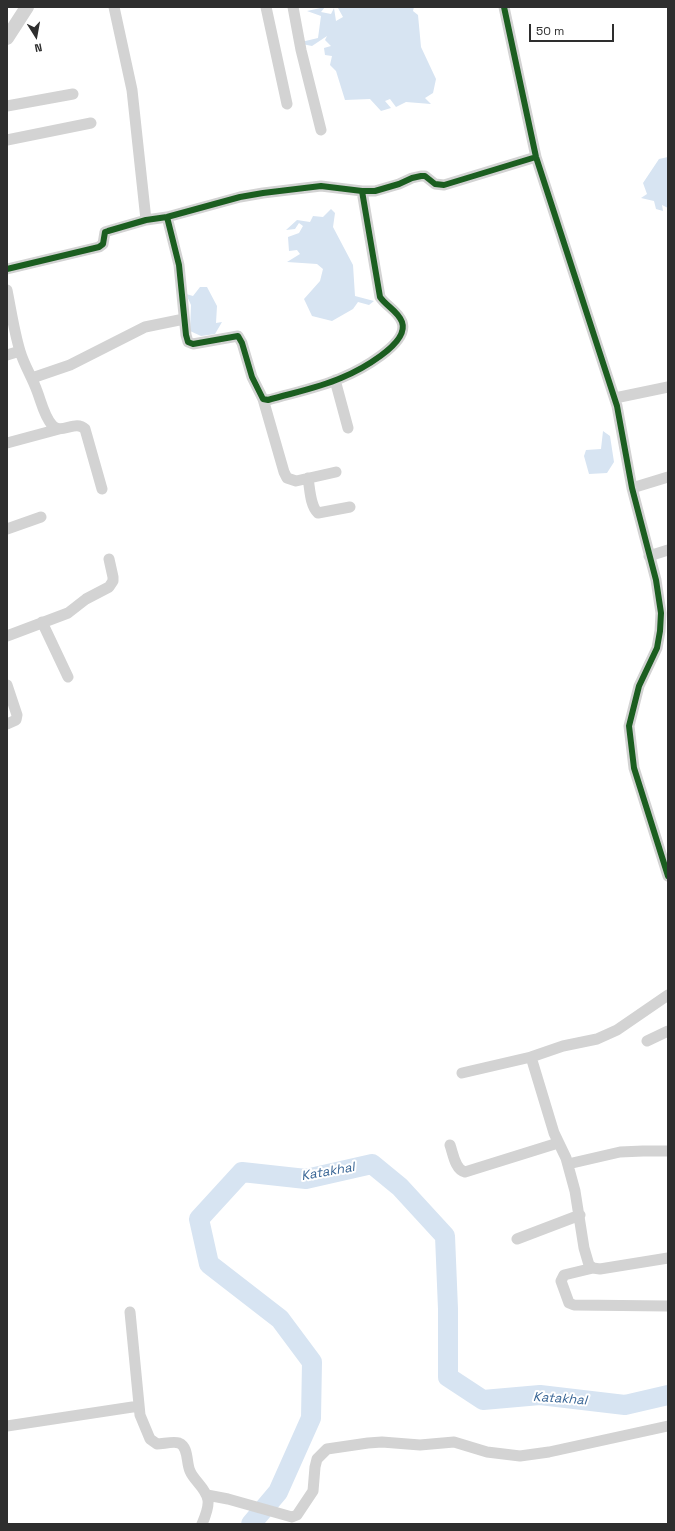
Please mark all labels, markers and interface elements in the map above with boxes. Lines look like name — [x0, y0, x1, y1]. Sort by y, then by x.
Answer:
north arrow — [16, 16, 56, 56]
scale bar — [531, 16, 616, 42]
text: 50 m — [536, 23, 564, 39]
text: N — [33, 40, 43, 55]
water label: Katakhal — [300, 1160, 356, 1184]
water label: Katakhal — [533, 1389, 587, 1409]

